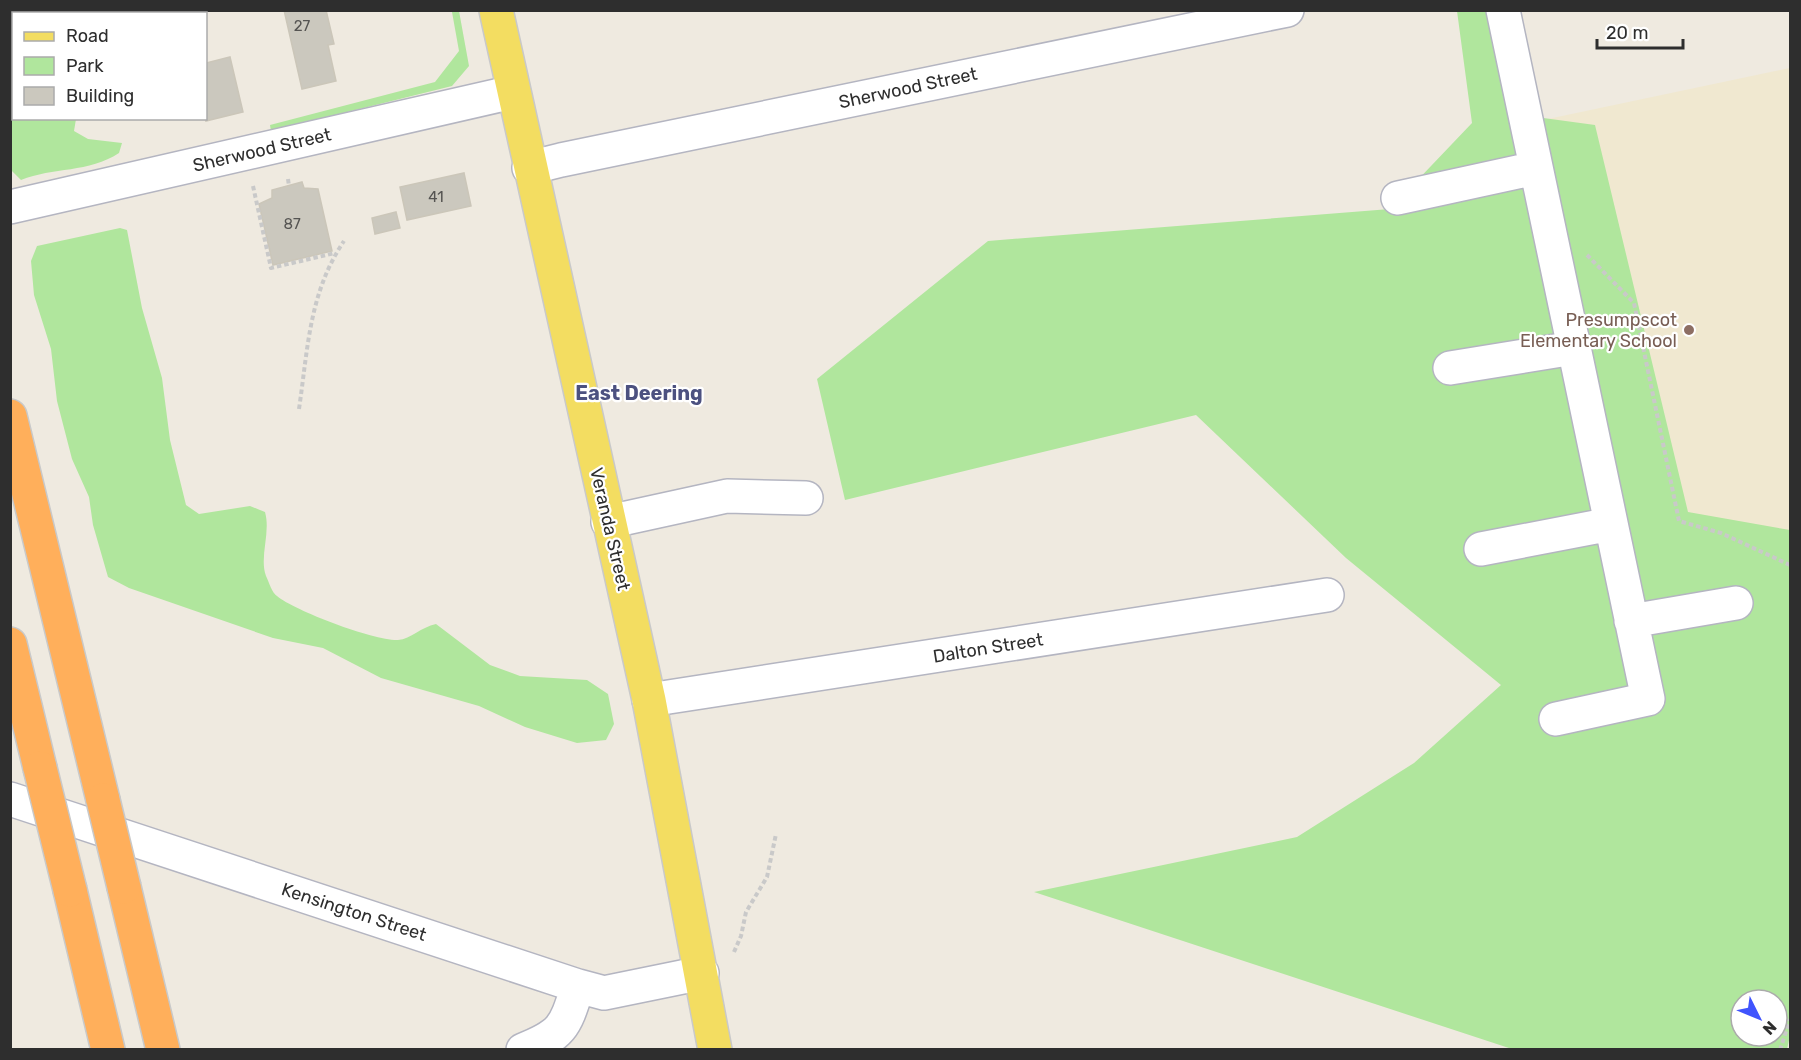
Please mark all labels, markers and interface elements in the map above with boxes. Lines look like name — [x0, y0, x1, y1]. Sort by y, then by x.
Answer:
legend — [12, 12, 207, 120]
scale bar — [1597, 12, 1682, 50]
house number: 27 — [294, 17, 311, 35]
text: 20 m — [1606, 22, 1648, 44]
text: Road — [66, 25, 109, 47]
text: Park — [66, 55, 104, 77]
street label: Sherwood Street — [837, 63, 979, 113]
text: Building — [66, 85, 134, 107]
street label: Sherwood Street — [191, 123, 333, 177]
house number: 41 — [428, 188, 444, 206]
house number: 87 — [283, 215, 301, 233]
place label: Presumpscot Elementary School — [1520, 309, 1677, 352]
marker: Presumpscot Elementary School — [1682, 323, 1696, 337]
district label: East Deering — [575, 381, 703, 405]
street label: Veranda Street — [585, 465, 635, 593]
street label: Dalton Street — [931, 628, 1045, 668]
street label: Kensington Street — [279, 878, 429, 946]
north arrow — [1729, 988, 1789, 1048]
text: N — [1759, 1017, 1780, 1039]

